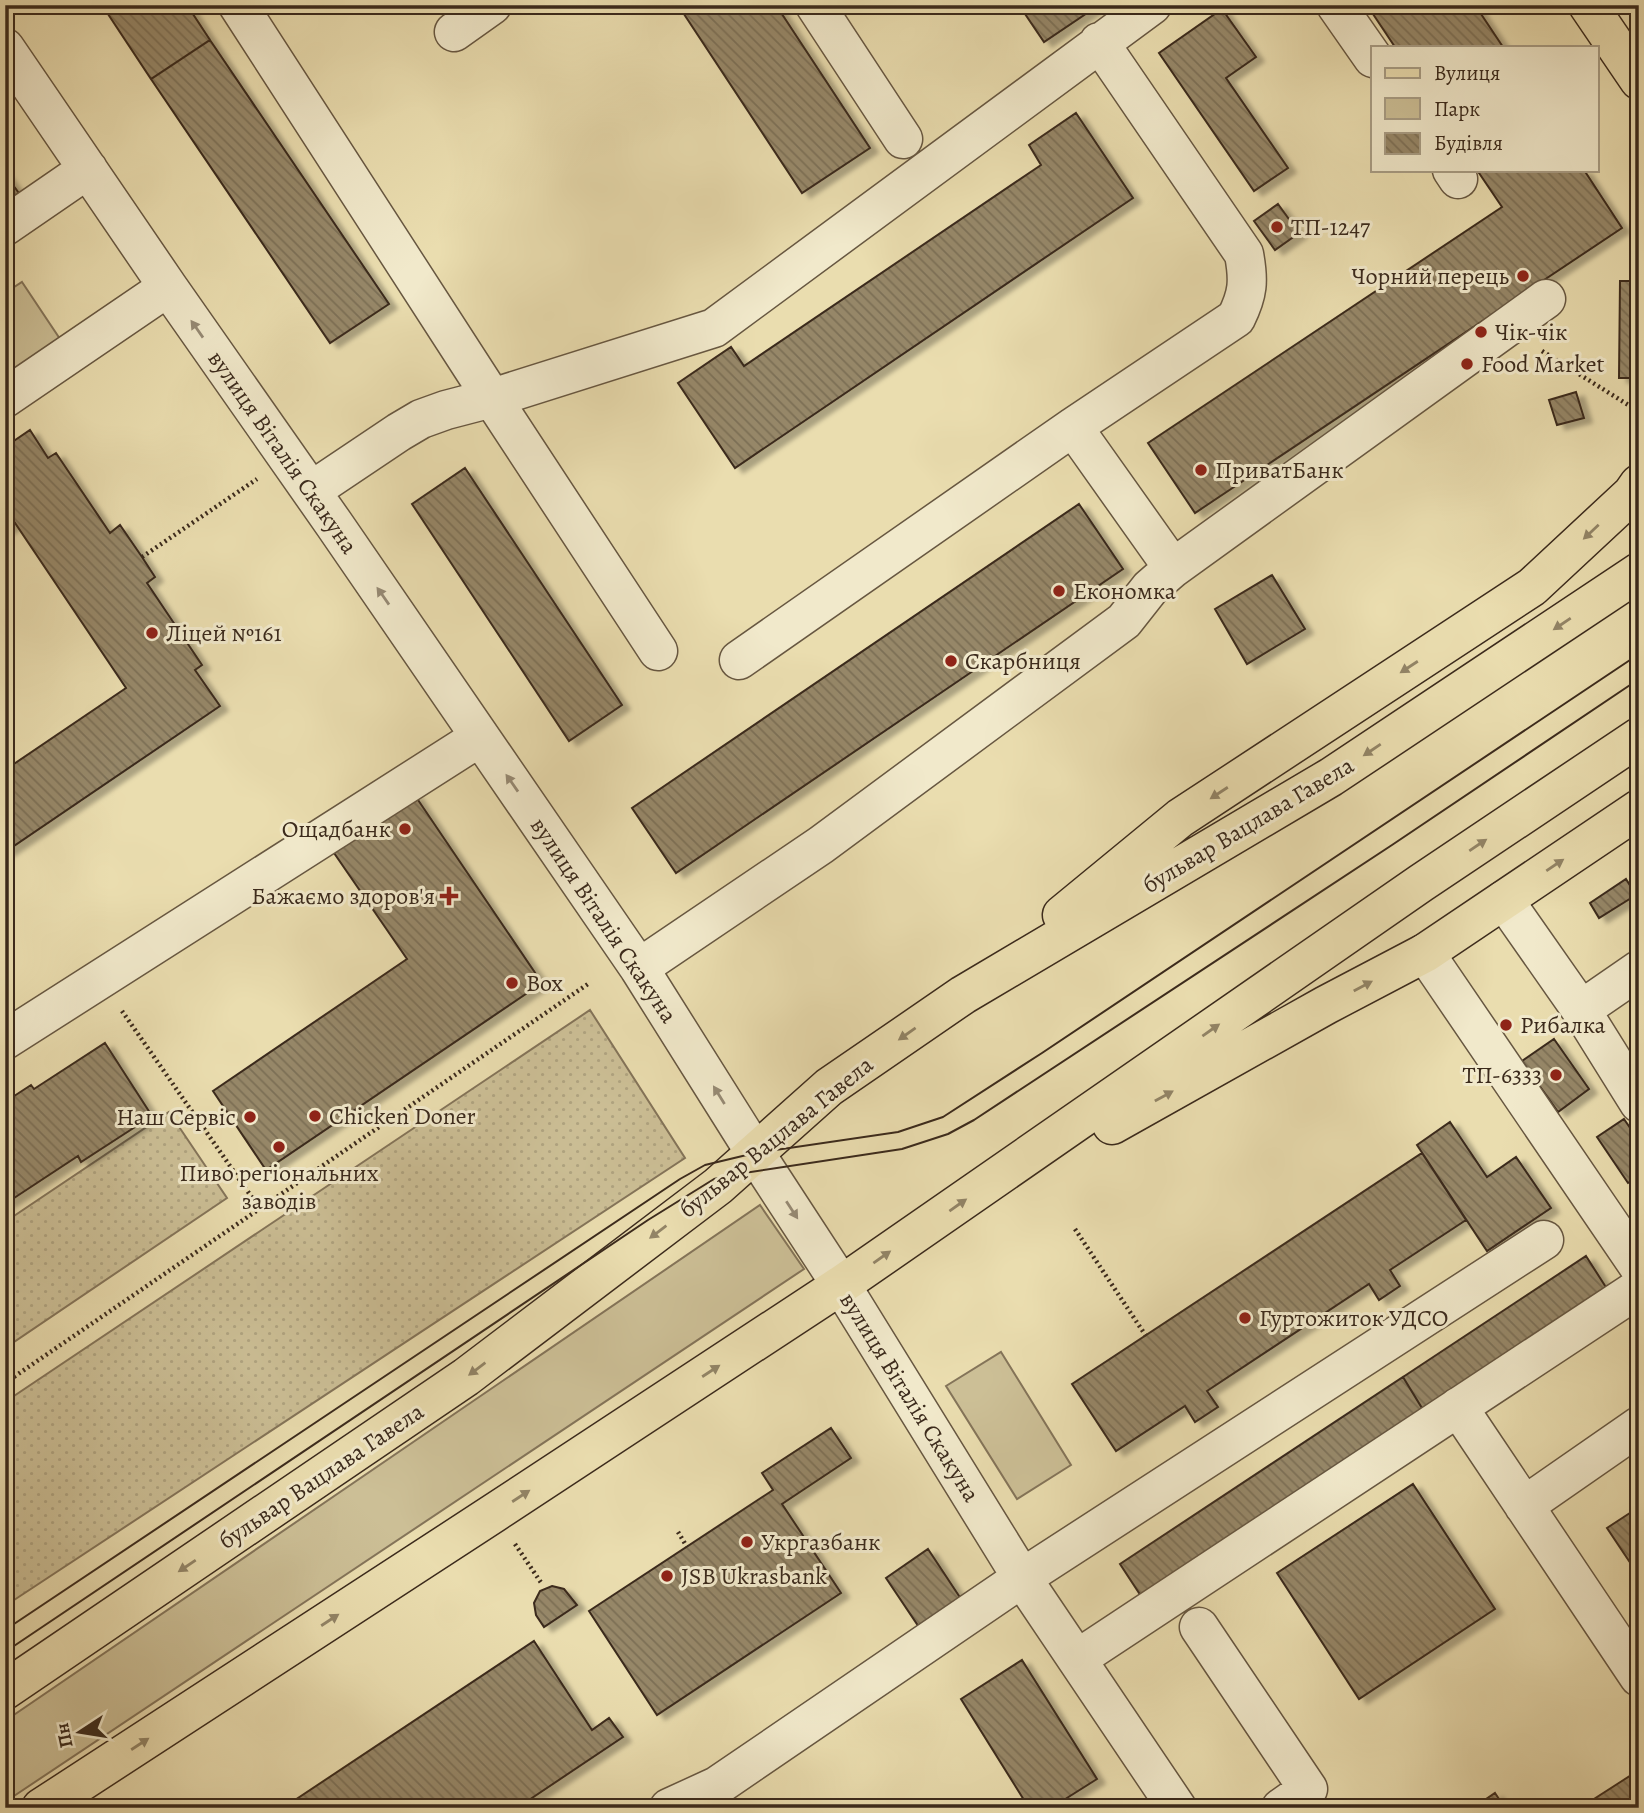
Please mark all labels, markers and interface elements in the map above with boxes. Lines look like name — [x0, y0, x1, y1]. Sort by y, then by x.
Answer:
legend — [1371, 46, 1598, 172]
text: Вулиця — [1434, 59, 1500, 87]
text: Парк — [1434, 95, 1480, 123]
text: Будівля — [1434, 129, 1503, 157]
place label: ТП-1247 — [1291, 211, 1371, 243]
marker: ТП-1247 — [1269, 219, 1285, 235]
place label: Чорний перець — [1352, 260, 1510, 292]
marker: Чорний перець — [1515, 268, 1531, 284]
place label: Чік-чік — [1495, 316, 1567, 348]
one-way arrow — [190, 320, 204, 338]
marker: Чік-чік — [1473, 324, 1489, 340]
street label: вулиця Віталія Скакуна — [201, 344, 365, 560]
place label: Food Market — [1481, 348, 1604, 380]
marker: Food Market — [1459, 356, 1475, 372]
place label: ПриватБанк — [1215, 454, 1344, 486]
marker: ПриватБанк — [1193, 462, 1209, 478]
one-way arrow — [1582, 524, 1600, 540]
place label: Економка — [1073, 575, 1176, 607]
marker: Економка — [1051, 583, 1067, 599]
one-way arrow — [376, 587, 390, 605]
place label: Ліцей №161 — [166, 617, 282, 649]
one-way arrow — [1552, 617, 1571, 630]
marker: Ліцей №161 — [144, 625, 160, 641]
place label: Скарбниця — [965, 645, 1081, 677]
marker: Скарбниця — [943, 653, 959, 669]
one-way arrow — [1399, 661, 1418, 674]
one-way arrow — [1363, 743, 1381, 757]
street label: бульвар Вацлава Гавела — [1136, 749, 1360, 901]
one-way arrow — [505, 774, 519, 792]
one-way arrow — [1209, 786, 1228, 799]
street label: вулиця Віталія Скакуна — [523, 811, 685, 1029]
place label: Ощадбанк — [282, 813, 391, 845]
marker: Ощадбанк — [397, 821, 413, 837]
one-way arrow — [1469, 838, 1487, 852]
one-way arrow — [1546, 858, 1564, 872]
place label: Бажаємо здоров'я — [251, 880, 435, 912]
marker: Бажаємо здоров'я — [441, 888, 457, 904]
place label: Box — [526, 967, 564, 999]
marker: Box — [504, 975, 520, 991]
one-way arrow — [1353, 980, 1373, 992]
place label: Рибалка — [1520, 1009, 1606, 1041]
marker: Рибалка — [1498, 1017, 1514, 1033]
one-way arrow — [1202, 1023, 1220, 1037]
one-way arrow — [897, 1027, 917, 1040]
street label: бульвар Вацлава Гавела — [672, 1049, 880, 1225]
place label: ТП-6333 — [1462, 1059, 1542, 1091]
marker: ТП-6333 — [1548, 1067, 1564, 1083]
one-way arrow — [712, 1086, 725, 1105]
one-way arrow — [1154, 1090, 1174, 1102]
place label: Chicken Doner — [329, 1100, 476, 1132]
place label: Наш Сервіс — [116, 1101, 236, 1133]
marker: Chicken Doner — [307, 1108, 323, 1124]
marker: Наш Сервіс — [242, 1109, 258, 1125]
marker: Пиво регіональних заводів — [271, 1139, 287, 1155]
place label: Пиво регіональних заводів — [180, 1157, 379, 1217]
one-way arrow — [949, 1198, 967, 1212]
one-way arrow — [786, 1201, 799, 1220]
one-way arrow — [649, 1224, 667, 1238]
one-way arrow — [873, 1250, 891, 1264]
street label: вулиця Віталія Скакуна — [832, 1286, 988, 1508]
place label: Гуртожиток УДСО — [1259, 1302, 1448, 1334]
marker: Гуртожиток УДСО — [1237, 1310, 1253, 1326]
one-way arrow — [468, 1362, 486, 1377]
one-way arrow — [702, 1364, 720, 1378]
street label: бульвар Вацлава Гавела — [212, 1395, 430, 1557]
one-way arrow — [512, 1489, 530, 1503]
place label: Укргазбанк — [761, 1526, 880, 1558]
marker: Укргазбанк — [739, 1534, 755, 1550]
one-way arrow — [178, 1559, 197, 1572]
place label: JSB Ukrasbank — [681, 1560, 827, 1592]
marker: JSB Ukrasbank — [659, 1568, 675, 1584]
one-way arrow — [321, 1614, 340, 1627]
north arrow — [46, 1698, 116, 1768]
text: Пн — [49, 1720, 80, 1750]
one-way arrow — [130, 1738, 149, 1751]

